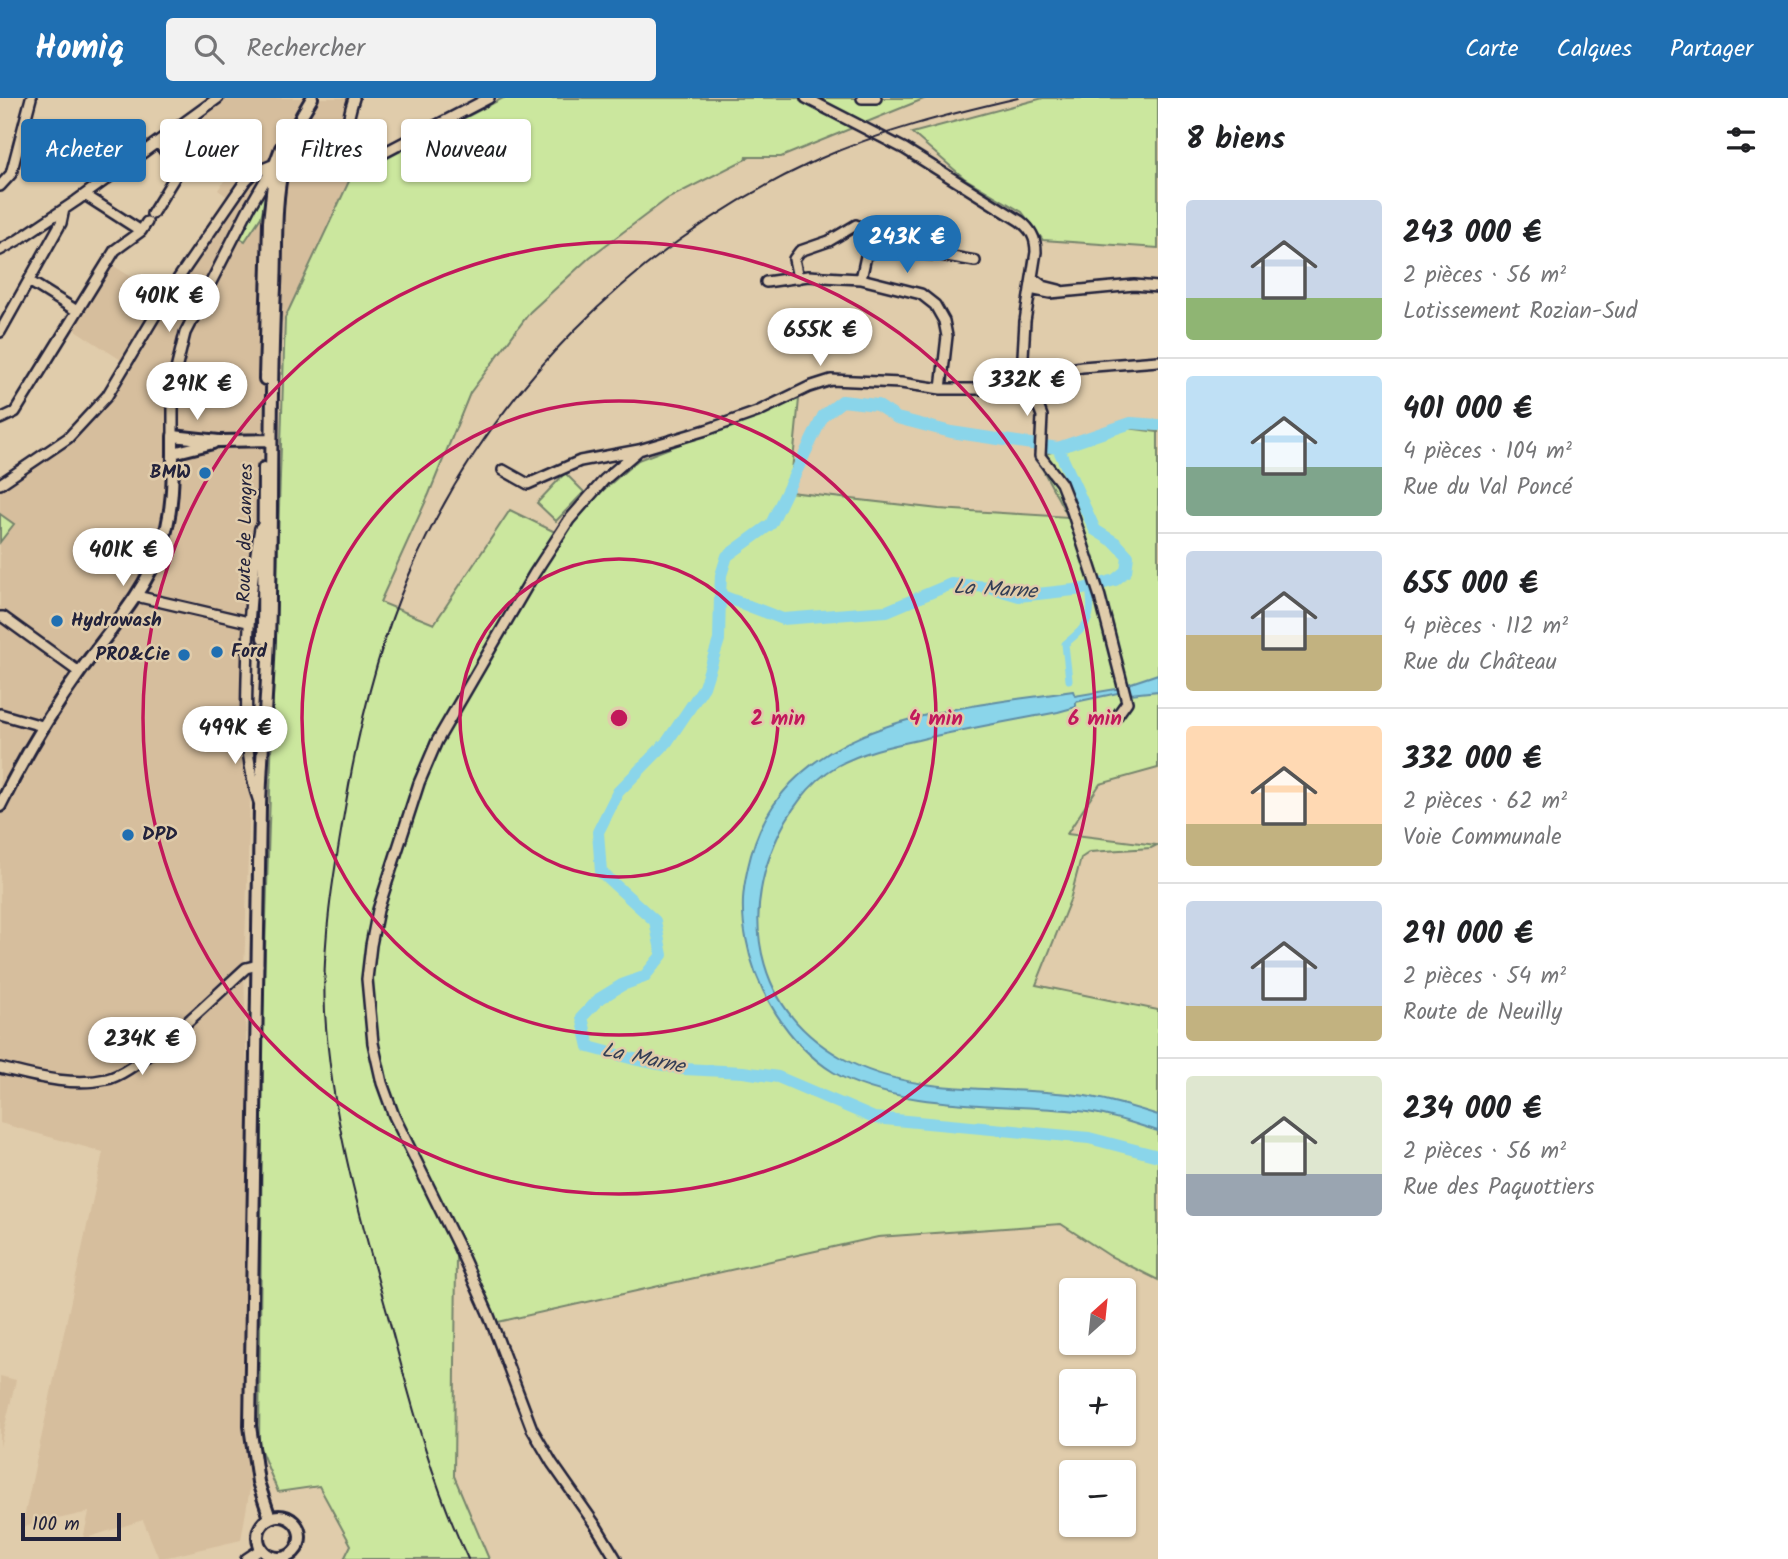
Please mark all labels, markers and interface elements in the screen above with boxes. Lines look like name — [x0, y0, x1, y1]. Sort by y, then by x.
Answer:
search box — [166, 18, 656, 81]
text: Homiq — [35, 23, 124, 76]
text: Rechercher — [246, 28, 365, 70]
icon: search — [190, 30, 228, 68]
text: Carte — [1465, 30, 1519, 69]
text: Calques — [1557, 30, 1632, 69]
text: Partager — [1670, 30, 1753, 69]
text: 8 biens — [1186, 116, 1285, 164]
chip: Acheter — [21, 119, 146, 182]
chip: Louer — [160, 119, 262, 182]
chip: Filtres — [276, 119, 387, 182]
chip: Nouveau — [401, 119, 531, 182]
icon: filters — [1722, 121, 1760, 159]
text: 243 000 € — [1403, 210, 1542, 258]
pin: 243K € — [850, 216, 964, 275]
text: 243K € — [869, 220, 945, 256]
icon: home — [1242, 228, 1326, 312]
text: 2 pièces · 56 m² — [1403, 258, 1566, 294]
pin: 401K € — [112, 274, 226, 334]
text: 401K € — [135, 279, 203, 315]
text: Lotissement Rozian-Sud — [1403, 294, 1637, 330]
pin: 655K € — [763, 308, 877, 368]
text: 655K € — [783, 313, 857, 349]
pin: 332K € — [970, 358, 1084, 418]
pin: 291K € — [140, 362, 254, 422]
text: 332K € — [989, 363, 1065, 399]
text: 291K € — [162, 367, 232, 403]
text: 401 000 € — [1403, 386, 1532, 434]
icon: home — [1242, 404, 1326, 488]
text: 4 pièces · 104 m² — [1403, 434, 1572, 470]
place label: BMW — [150, 458, 191, 488]
street label: Route de Langres — [230, 463, 262, 603]
marker: BMW — [197, 465, 213, 481]
text: Rue du Val Poncé — [1403, 470, 1572, 506]
pin: 401K € — [66, 528, 180, 588]
text: 401K € — [89, 533, 157, 569]
text: 655 000 € — [1403, 561, 1538, 609]
water label: La Marne — [952, 571, 1040, 609]
icon: home — [1242, 579, 1326, 663]
place label: Hydrowash — [71, 606, 162, 636]
text: 4 pièces · 112 m² — [1403, 609, 1568, 645]
marker: Hydrowash — [49, 613, 65, 629]
place label: Ford — [231, 637, 268, 667]
place label: PRO&Cie — [96, 640, 170, 670]
marker: Ford — [209, 644, 225, 660]
text: Rue du Château — [1403, 645, 1557, 681]
marker: PRO&Cie — [176, 647, 192, 663]
text: 2 min — [751, 703, 805, 736]
text: 4 min — [909, 703, 963, 736]
text: 6 min — [1068, 703, 1122, 736]
pin: 499K € — [178, 706, 292, 766]
centre of rings — [607, 706, 631, 730]
text: 499K € — [198, 711, 272, 747]
text: 332 000 € — [1403, 736, 1542, 784]
icon: home — [1242, 754, 1326, 838]
text: 2 pièces · 62 m² — [1403, 784, 1567, 820]
place label: DPD — [142, 820, 178, 850]
text: Voie Communale — [1403, 820, 1562, 856]
marker: DPD — [120, 827, 136, 843]
text: 291 000 € — [1403, 911, 1533, 959]
icon: home — [1242, 929, 1326, 1013]
text: 2 pièces · 54 m² — [1403, 959, 1566, 995]
text: Route de Neuilly — [1403, 995, 1562, 1031]
pin: 234K € — [85, 1018, 199, 1077]
text: 234K € — [104, 1022, 180, 1058]
water label: La Marne — [599, 1034, 690, 1084]
text: 234 000 € — [1403, 1086, 1542, 1134]
icon: home — [1242, 1104, 1326, 1188]
text: 2 pièces · 56 m² — [1403, 1134, 1566, 1170]
text: Rue des Paquottiers — [1403, 1170, 1595, 1206]
north arrow — [1059, 1278, 1136, 1354]
map controls — [1059, 1278, 1136, 1537]
button: + — [1059, 1369, 1136, 1446]
button: − — [1059, 1460, 1136, 1537]
scale bar — [21, 1510, 121, 1542]
text: 100 m — [32, 1510, 80, 1540]

